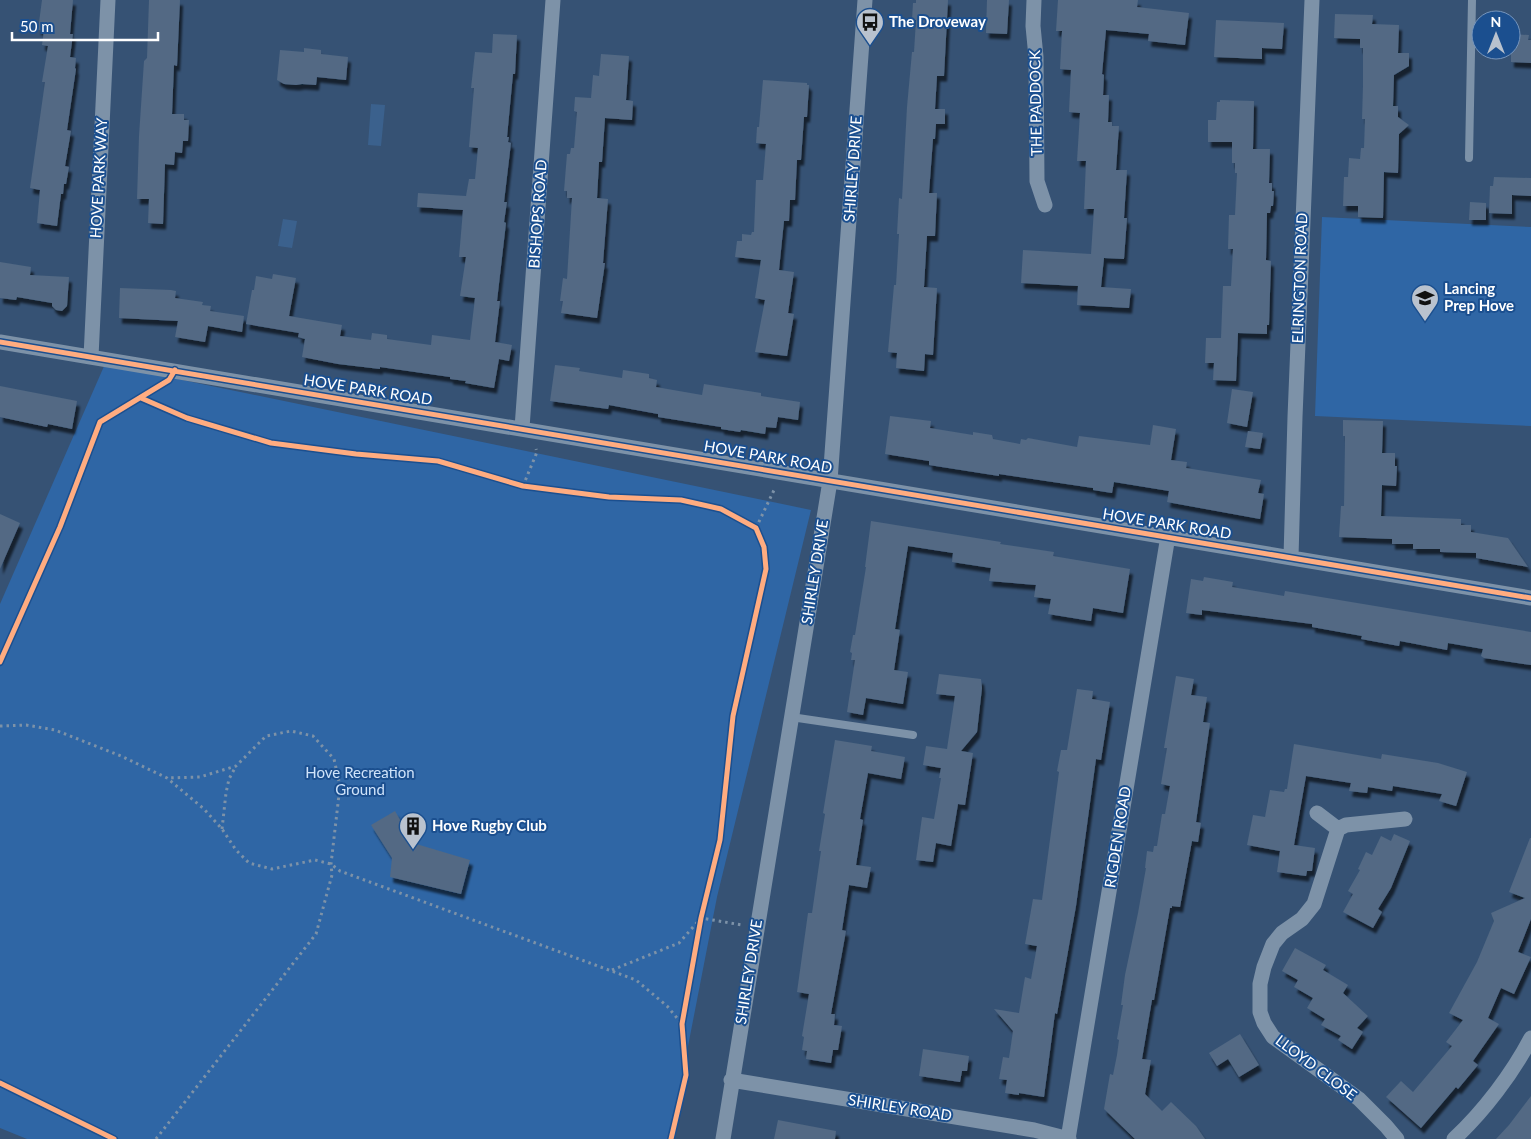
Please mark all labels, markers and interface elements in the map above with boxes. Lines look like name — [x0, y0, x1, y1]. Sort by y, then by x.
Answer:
bus stop icon: The Droveway — [855, 7, 885, 46]
scale bar — [12, 10, 159, 42]
north arrow — [1471, 10, 1521, 60]
place label: The Droveway — [889, 12, 986, 30]
text: N — [1491, 13, 1501, 30]
text: 50 m — [20, 17, 54, 35]
street label: THE PADDOCK — [1025, 50, 1045, 156]
street label: SHIRLEY DRIVE — [839, 115, 865, 222]
street label: HOVE PARK WAY — [86, 117, 110, 239]
street label: BISHOPS ROAD — [524, 159, 550, 269]
street label: ELRINGTON ROAD — [1288, 212, 1310, 344]
place label: Lancing Prep Hove — [1444, 279, 1514, 314]
school or university icon: Lancing Prep Hove — [1410, 283, 1440, 322]
street label: HOVE PARK ROAD — [303, 370, 434, 408]
street label: HOVE PARK ROAD — [703, 436, 834, 476]
street label: HOVE PARK ROAD — [1102, 504, 1233, 542]
street label: SHIRLEY DRIVE — [797, 518, 831, 626]
park label: Hove Recreation Ground — [305, 763, 415, 798]
street label: RIGDEN ROAD — [1100, 785, 1134, 889]
building icon: Hove Rugby Club — [398, 811, 428, 850]
place label: Hove Rugby Club — [432, 816, 547, 834]
street label: SHIRLEY DRIVE — [731, 918, 765, 1026]
street label: LLOYD CLOSE — [1272, 1031, 1361, 1104]
street label: SHIRLEY ROAD — [847, 1090, 953, 1124]

